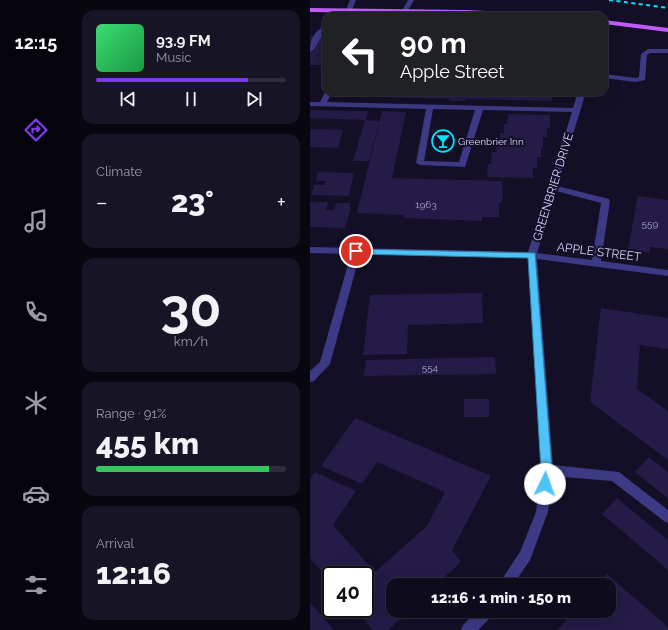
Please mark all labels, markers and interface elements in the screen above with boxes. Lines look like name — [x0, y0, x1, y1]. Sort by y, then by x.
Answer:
text: 90 m — [400, 27, 466, 60]
icon: left — [334, 28, 386, 80]
text: 12:15 — [15, 32, 57, 53]
text: 93.9 FM — [156, 32, 211, 50]
text: Music — [156, 50, 191, 65]
text: Apple Street — [400, 61, 504, 82]
icon: previous — [117, 88, 139, 110]
icon: pause — [180, 88, 202, 110]
icon: next — [243, 88, 265, 110]
icon: directions — [22, 116, 50, 144]
bar icon: Greenbrier Inn — [430, 128, 456, 154]
street label: GREENBRIER DRIVE — [530, 131, 576, 243]
place label: Greenbrier Inn — [458, 136, 524, 147]
text: Climate — [96, 164, 142, 179]
text: 23° — [171, 184, 214, 219]
text: − — [96, 189, 108, 215]
text: + — [277, 189, 286, 215]
house number: 1963 — [415, 199, 437, 210]
icon: music — [22, 207, 50, 235]
house number: 559 — [642, 218, 659, 229]
pin — [339, 234, 373, 268]
icon: arrive — [345, 240, 367, 262]
street label: APPLE STREET — [556, 240, 643, 264]
text: 30 — [161, 277, 221, 338]
icon: phone — [22, 298, 50, 326]
text: km/h — [174, 334, 208, 349]
house number: 554 — [422, 362, 439, 373]
icon: climate — [22, 389, 50, 417]
text: Range · 91% — [96, 406, 166, 421]
text: 455 km — [96, 426, 199, 461]
position arrow — [524, 463, 566, 505]
icon: car — [22, 480, 50, 508]
text: Arrival — [96, 536, 134, 551]
text: 12:16 — [96, 556, 171, 591]
speed limit sign: 40 — [322, 566, 374, 618]
icon: filters — [22, 571, 50, 599]
text: 12:16 · 1 min · 150 m — [431, 589, 571, 607]

